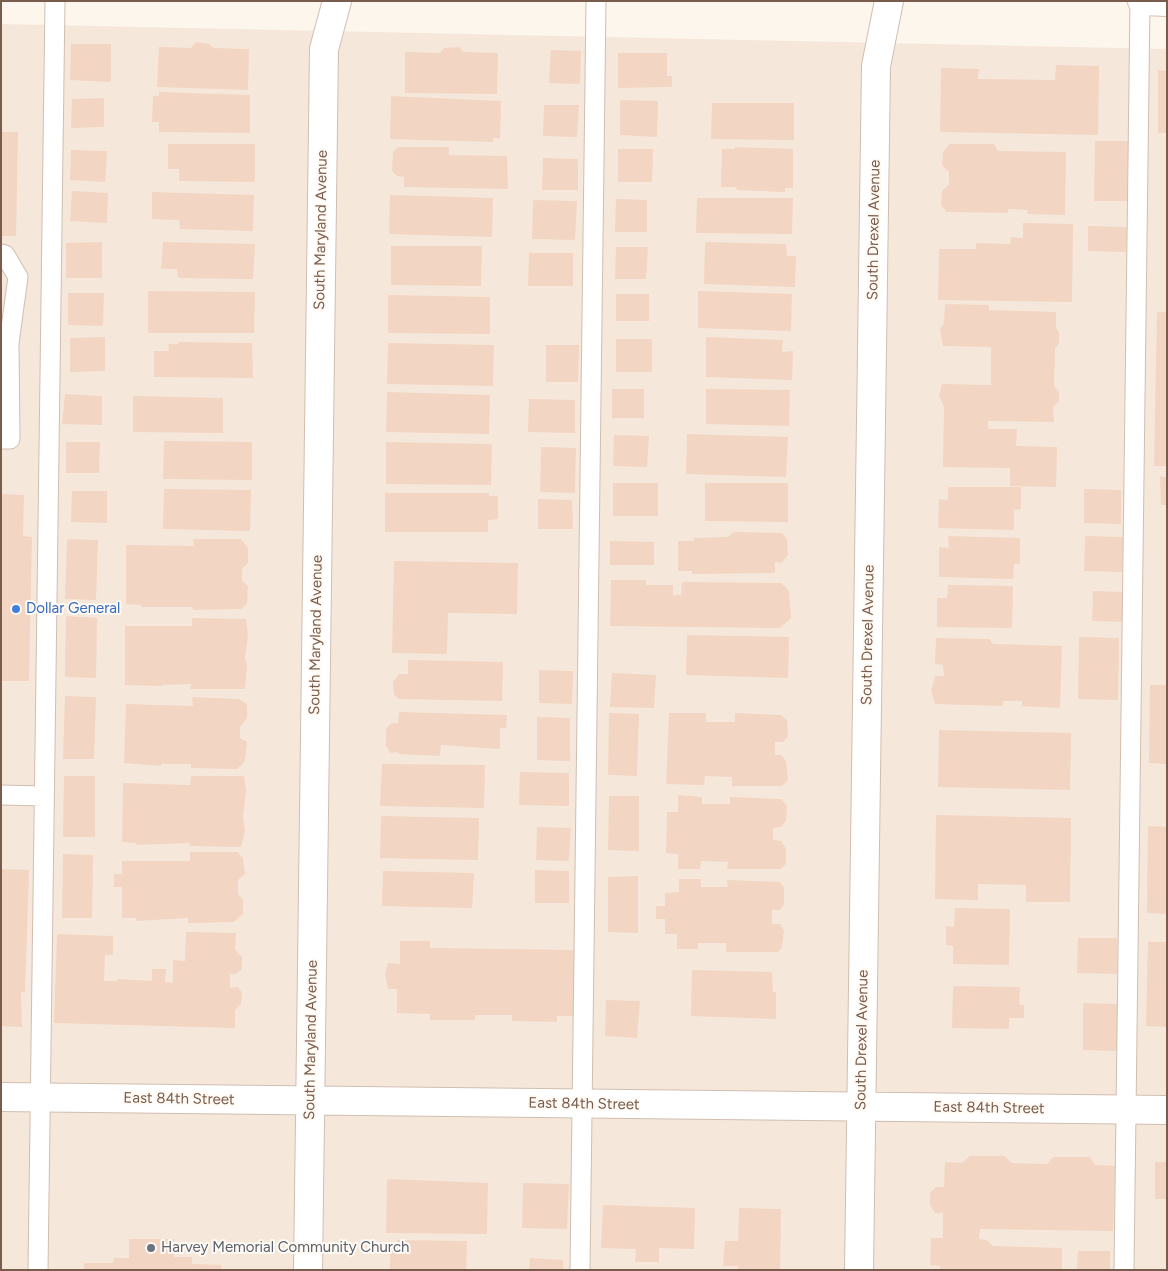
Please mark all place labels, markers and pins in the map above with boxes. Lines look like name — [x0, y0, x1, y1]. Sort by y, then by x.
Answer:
place label: Dollar General — [26, 600, 120, 618]
marker: Dollar General — [10, 603, 22, 615]
place label: Harvey Memorial Community Church — [161, 1239, 409, 1257]
marker: Harvey Memorial Community Church — [145, 1242, 157, 1254]

